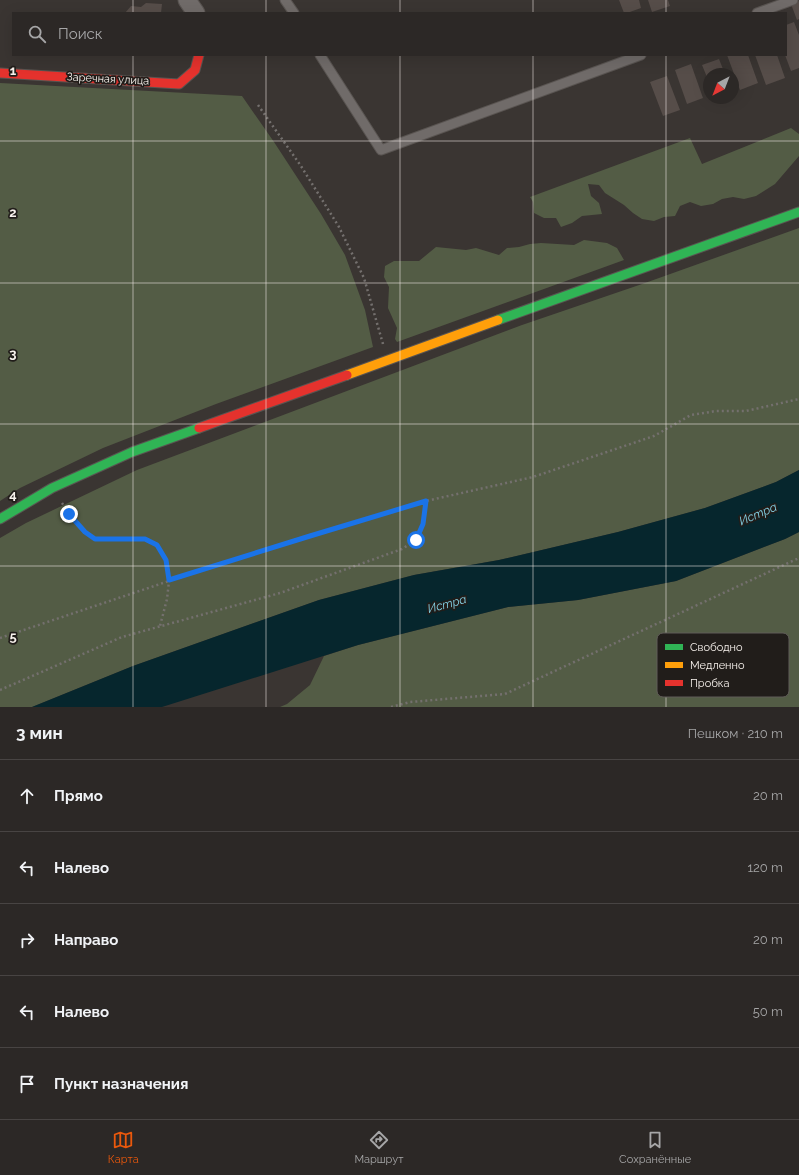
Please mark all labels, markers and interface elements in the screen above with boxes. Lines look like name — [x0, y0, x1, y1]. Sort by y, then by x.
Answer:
search box — [12, 12, 787, 56]
icon: search — [26, 23, 48, 45]
text: Поиск — [58, 25, 103, 43]
text: 1 — [10, 63, 17, 78]
north arrow — [703, 68, 739, 104]
street label: Заречная улица — [66, 70, 150, 88]
text: 2 — [9, 205, 17, 220]
text: 3 — [9, 346, 17, 361]
text: 4 — [9, 487, 17, 502]
water label: Истра — [737, 500, 779, 528]
route end — [60, 505, 78, 523]
route start — [407, 531, 425, 549]
water label: Истра — [426, 592, 468, 616]
text: 5 — [9, 629, 17, 644]
legend — [657, 633, 789, 697]
text: Свободно — [690, 641, 743, 654]
text: Медленно — [690, 659, 745, 672]
text: Пробка — [690, 677, 730, 690]
text: 3 мин — [16, 723, 63, 743]
text: Пешком · 210 m — [688, 726, 783, 741]
icon: ahead — [16, 785, 38, 807]
text: Прямо — [54, 787, 103, 805]
text: 20 m — [753, 788, 783, 803]
icon: left — [16, 857, 38, 879]
text: Налево — [54, 859, 109, 877]
text: 120 m — [747, 860, 783, 875]
icon: right — [16, 929, 38, 951]
text: Направо — [54, 931, 118, 949]
text: 20 m — [753, 932, 783, 947]
icon: left — [16, 1001, 38, 1023]
text: Налево — [54, 1003, 109, 1021]
text: 50 m — [753, 1004, 783, 1019]
icon: arrive — [16, 1073, 38, 1095]
text: Пункт назначения — [54, 1075, 188, 1093]
tab: Карта — [108, 1129, 139, 1166]
tab: Маршрут — [354, 1129, 403, 1166]
tab: Сохранённые — [619, 1129, 691, 1166]

